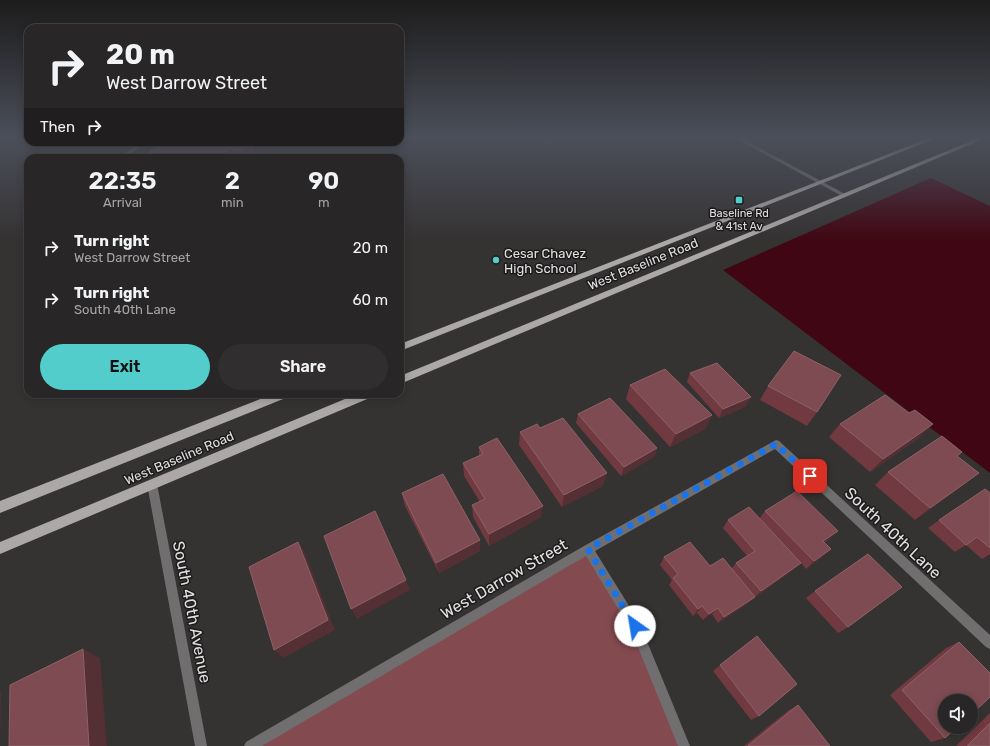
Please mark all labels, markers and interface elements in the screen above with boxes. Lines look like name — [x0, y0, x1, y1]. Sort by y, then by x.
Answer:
text: 20 m — [106, 38, 175, 71]
icon: right — [40, 40, 92, 92]
text: West Darrow Street — [106, 72, 267, 94]
icon: right — [83, 116, 105, 138]
text: Then — [40, 118, 75, 136]
text: 22:35 — [89, 167, 156, 195]
text: 2 — [225, 167, 240, 195]
text: 90 — [308, 167, 339, 195]
text: Arrival — [103, 195, 142, 210]
text: min — [221, 195, 244, 210]
text: m — [318, 195, 330, 210]
marker: Baseline Rd & 41st Av — [734, 195, 744, 205]
place label: Baseline Rd & 41st Av — [709, 207, 769, 233]
text: Turn right — [74, 232, 149, 250]
street label: West Baseline Road — [586, 235, 700, 293]
icon: right — [40, 237, 62, 259]
text: 20 m — [353, 239, 388, 257]
place label: Cesar Chavez High School — [504, 246, 586, 277]
text: West Darrow Street — [74, 250, 190, 265]
marker: Cesar Chavez High School — [491, 255, 501, 265]
text: Turn right — [74, 284, 149, 302]
icon: right — [40, 289, 62, 311]
text: 60 m — [352, 291, 388, 309]
text: South 40th Lane — [74, 302, 176, 317]
button: Exit — [40, 344, 210, 390]
button: Share — [218, 344, 388, 390]
street label: West Baseline Road — [122, 428, 236, 488]
pin — [793, 459, 827, 493]
icon: arrive — [799, 465, 821, 487]
street label: South 40th Lane — [841, 483, 945, 583]
street label: West Darrow Street — [437, 535, 571, 623]
street label: South 40th Avenue — [169, 539, 215, 685]
position arrow — [614, 605, 656, 647]
map controls — [938, 694, 978, 734]
button: sound — [938, 694, 978, 734]

